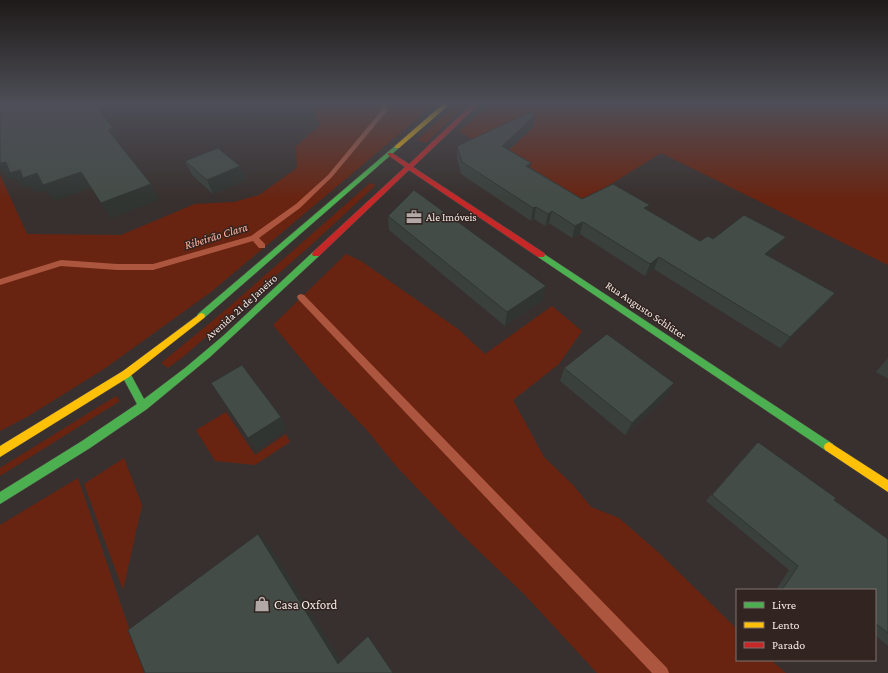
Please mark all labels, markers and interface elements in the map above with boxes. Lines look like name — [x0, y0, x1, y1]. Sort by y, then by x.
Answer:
office icon: Ale Imóveis — [405, 208, 423, 226]
place label: Ale Imóveis — [426, 211, 477, 223]
water label: Ribeirão Clara — [183, 220, 250, 252]
street label: Avenida 21 de Janeiro — [203, 271, 280, 343]
street label: Rua Augusto Schlüter — [603, 279, 688, 342]
legend — [736, 589, 876, 661]
shop icon: Casa Oxford — [253, 595, 271, 613]
place label: Casa Oxford — [274, 597, 338, 612]
text: Livre — [772, 598, 796, 612]
text: Lento — [772, 618, 800, 632]
text: Parado — [772, 638, 805, 652]

